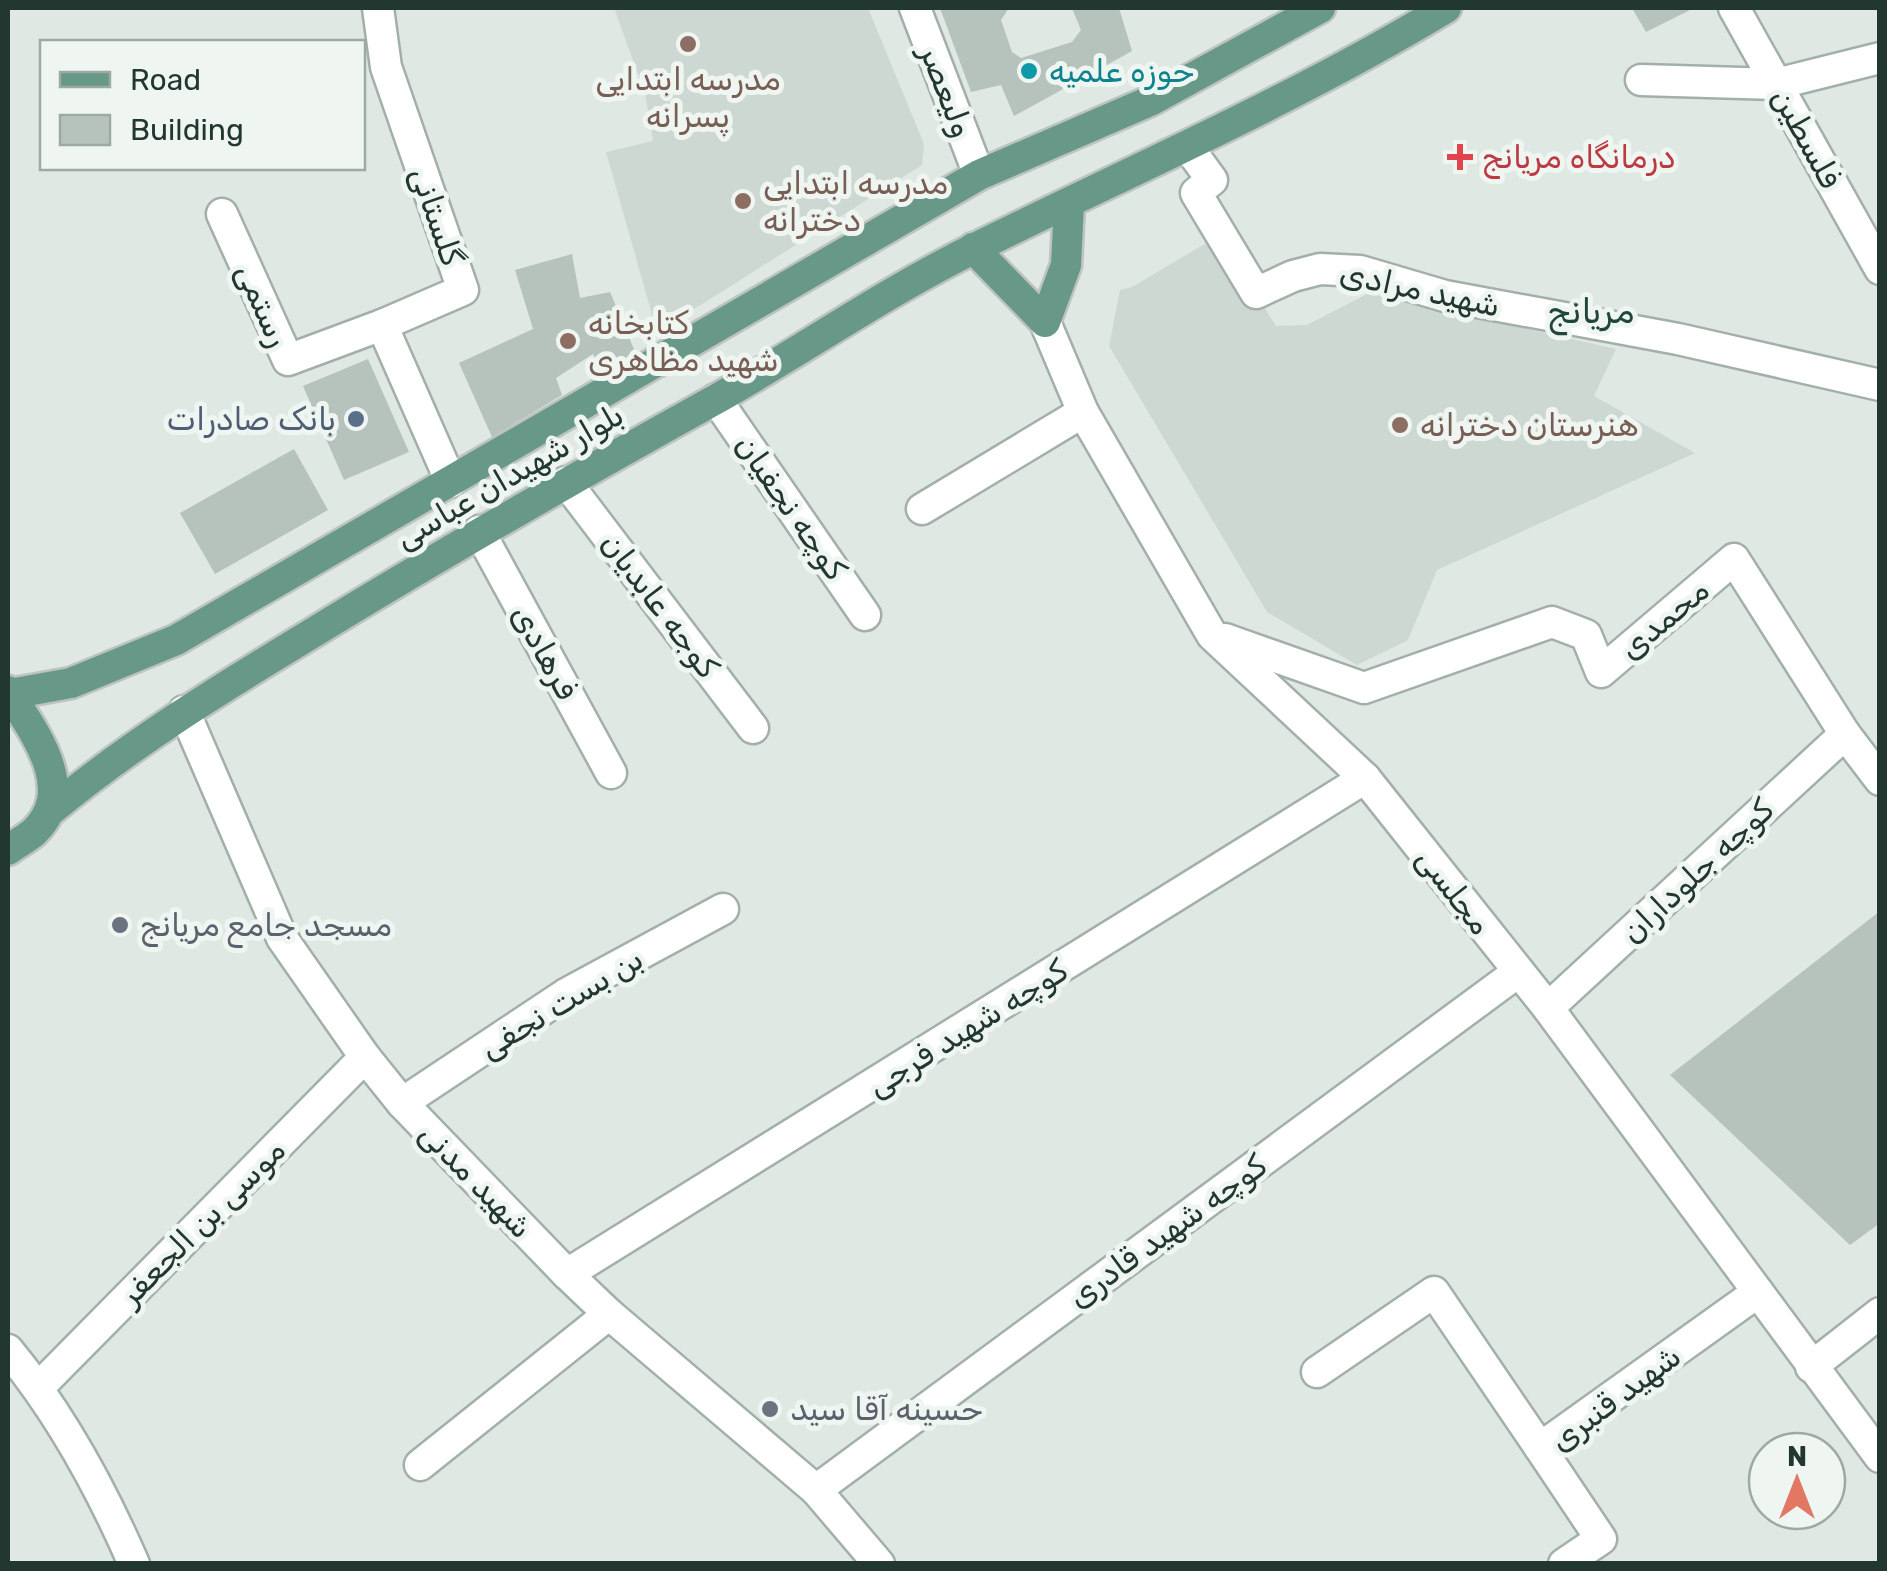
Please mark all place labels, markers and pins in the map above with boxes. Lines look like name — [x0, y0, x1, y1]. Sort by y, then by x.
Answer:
marker: مدرسه ابتدایی پسرانه — [677, 33, 699, 55]
place label: حوزه علمیه — [1049, 52, 1195, 90]
place label: مدرسه ابتدایی پسرانه — [595, 60, 781, 137]
marker: حوزه علمیه — [1018, 60, 1040, 82]
place label: درمانگاه مریانج — [1482, 138, 1676, 180]
marker: درمانگاه مریانج — [1447, 144, 1473, 170]
place label: مدرسه ابتدایی دخترانه — [763, 164, 948, 239]
marker: مدرسه ابتدایی دخترانه — [732, 190, 754, 212]
place label: کتابخانه شهید مظاهری — [588, 304, 779, 379]
marker: کتابخانه شهید مظاهری — [557, 330, 579, 352]
place label: بانک صادرات — [167, 400, 336, 438]
place label: هنرستان دخترانه — [1420, 406, 1639, 444]
marker: بانک صادرات — [345, 408, 367, 430]
marker: هنرستان دخترانه — [1389, 414, 1411, 436]
place label: مسجد جامع مریانج — [140, 906, 392, 948]
marker: مسجد جامع مریانج — [109, 914, 131, 936]
place label: حسینه آقا سید — [790, 1390, 983, 1428]
marker: حسینه آقا سید — [759, 1398, 781, 1420]

